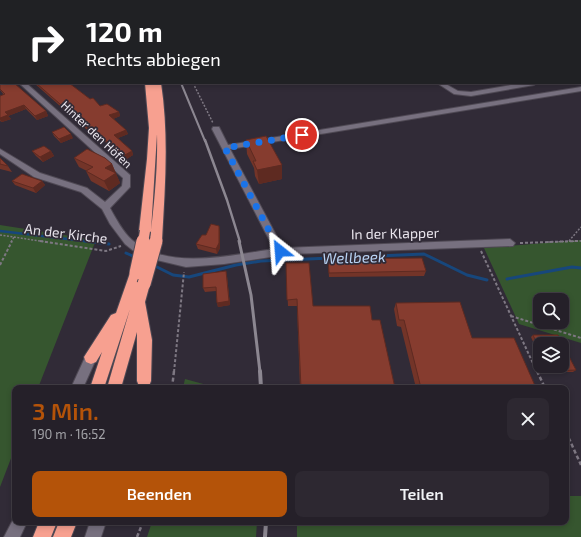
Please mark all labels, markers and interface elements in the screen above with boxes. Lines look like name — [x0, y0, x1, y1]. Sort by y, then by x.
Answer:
text: 120 m — [86, 14, 163, 48]
icon: right — [20, 16, 72, 68]
text: Rechts abbiegen — [86, 48, 221, 70]
street label: Hinter den Höfen — [59, 98, 135, 170]
pin — [285, 118, 319, 152]
icon: arrive — [291, 124, 313, 146]
street label: An der Kirche — [23, 219, 109, 247]
street label: In der Klapper — [351, 224, 440, 242]
position arrow — [259, 230, 301, 272]
water label: Wellbeek — [322, 247, 386, 267]
map controls — [533, 293, 569, 373]
button: search — [533, 293, 569, 329]
button: layers — [533, 337, 569, 373]
text: 3 Min. — [32, 396, 99, 425]
button: close — [507, 398, 549, 440]
text: 190 m · 16:52 — [32, 426, 106, 442]
button: Beenden — [32, 471, 287, 517]
button: Teilen — [295, 471, 549, 517]

